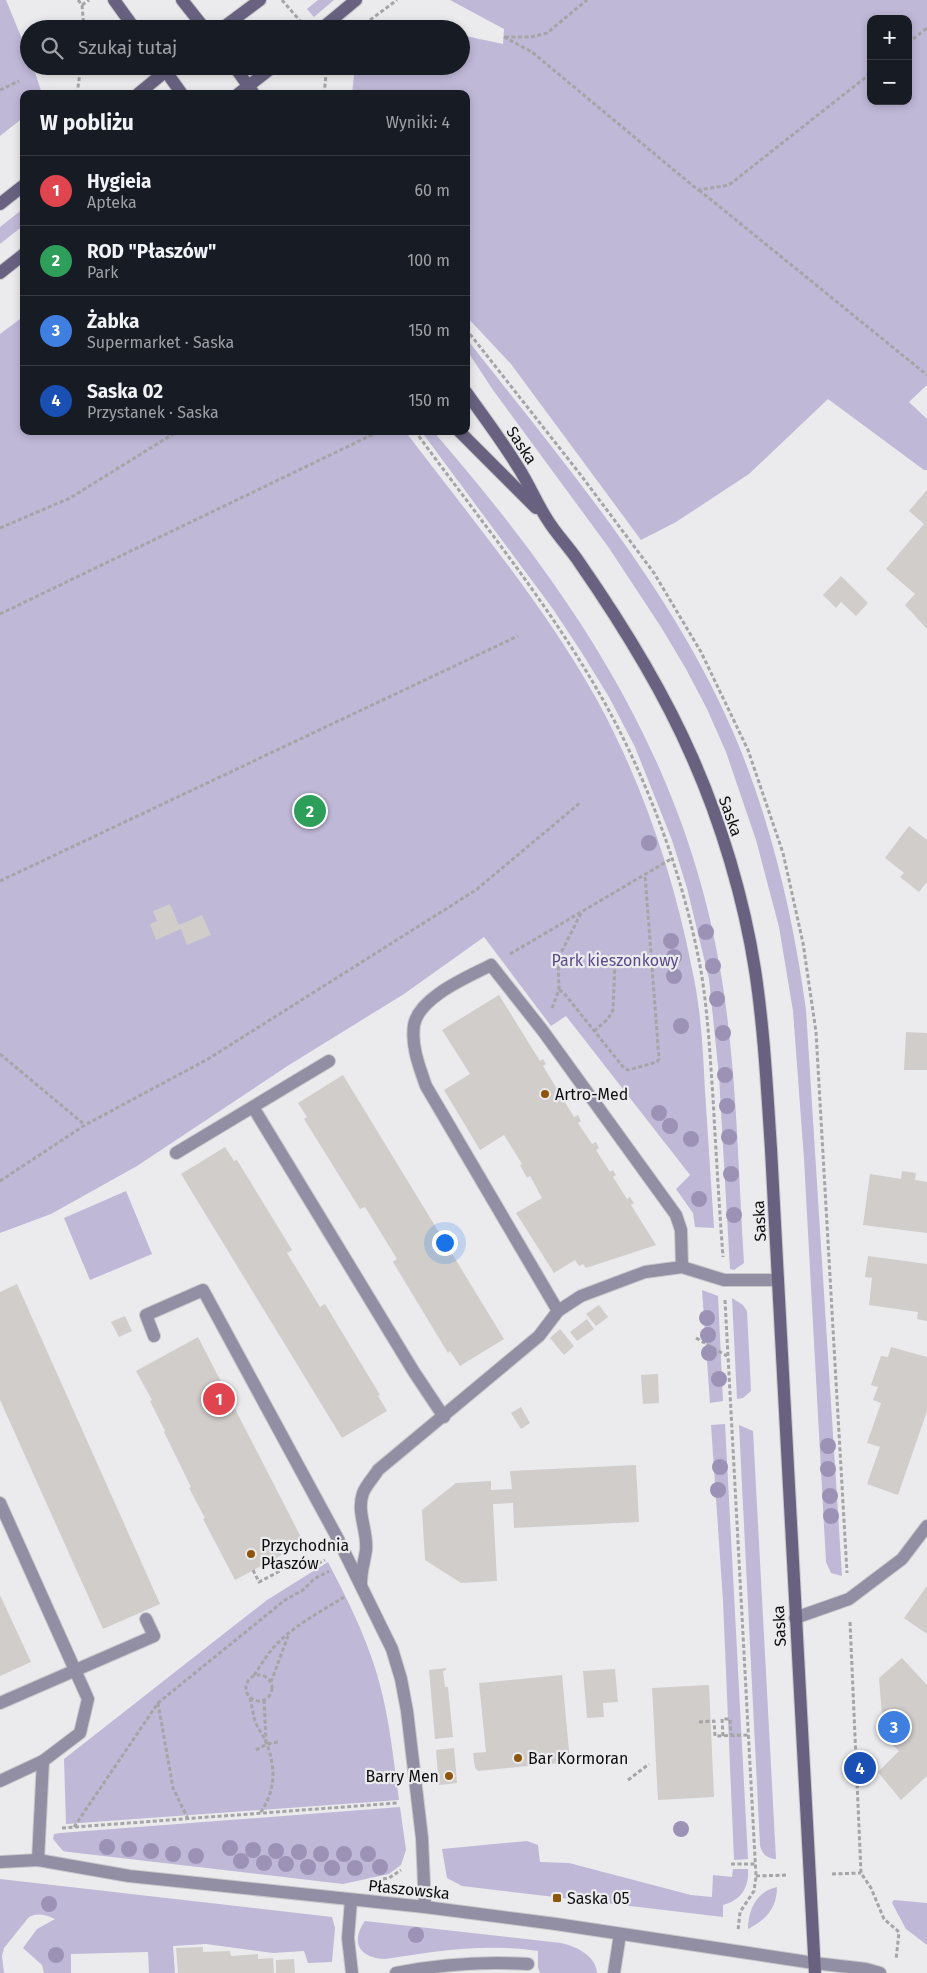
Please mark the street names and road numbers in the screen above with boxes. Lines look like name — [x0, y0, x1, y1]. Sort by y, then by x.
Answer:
street label: Saska — [502, 423, 541, 468]
street label: Saska — [715, 793, 746, 839]
street label: Saska — [749, 1200, 770, 1242]
street label: Saska — [769, 1605, 790, 1647]
street label: Płaszowska — [367, 1876, 451, 1903]

